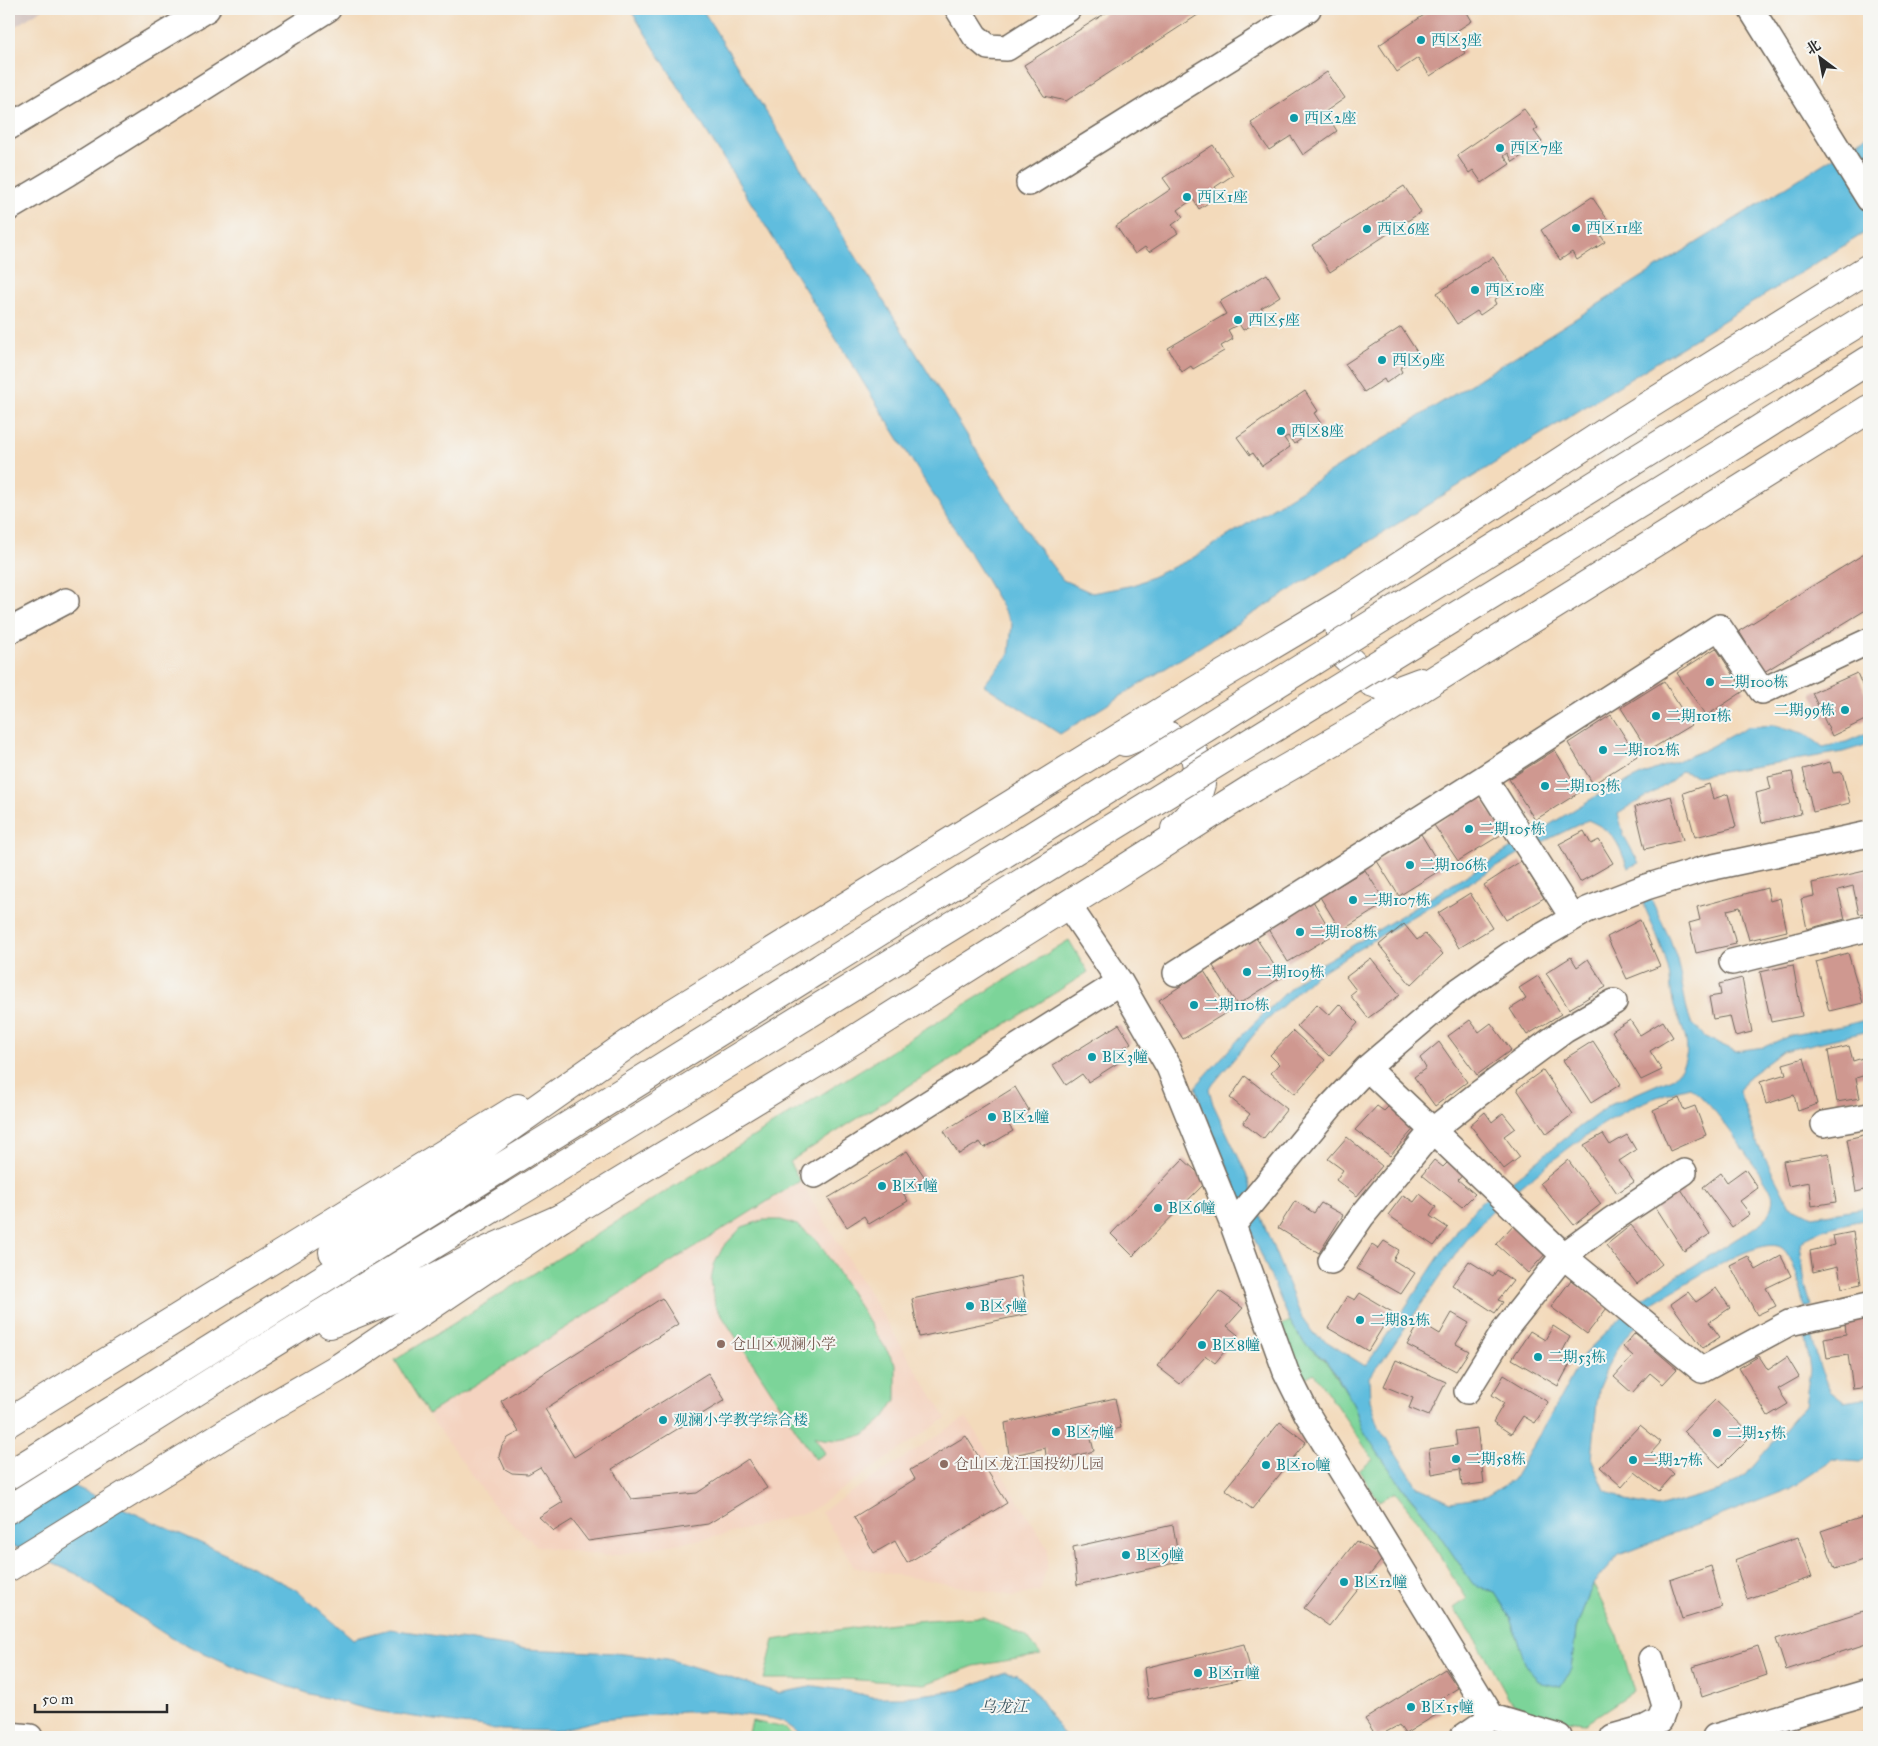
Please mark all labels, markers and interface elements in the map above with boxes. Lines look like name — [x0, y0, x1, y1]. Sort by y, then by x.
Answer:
place label: 西区3座 — [1431, 31, 1482, 49]
north arrow — [1796, 32, 1846, 82]
marker: 西区3座 — [1415, 34, 1427, 46]
text: 北 — [1803, 36, 1824, 58]
place label: 西区2座 — [1304, 109, 1356, 127]
marker: 西区2座 — [1288, 112, 1300, 124]
place label: 西区7座 — [1510, 139, 1563, 157]
marker: 西区7座 — [1494, 142, 1506, 154]
place label: 西区1座 — [1197, 188, 1248, 206]
marker: 西区1座 — [1181, 191, 1193, 203]
place label: 西区11座 — [1586, 219, 1643, 237]
place label: 西区6座 — [1377, 220, 1430, 238]
marker: 西区11座 — [1570, 222, 1582, 234]
marker: 西区6座 — [1361, 223, 1373, 235]
place label: 西区10座 — [1485, 281, 1545, 299]
marker: 西区10座 — [1469, 284, 1481, 296]
place label: 西区5座 — [1248, 311, 1300, 329]
marker: 西区5座 — [1232, 314, 1244, 326]
place label: 西区9座 — [1392, 351, 1445, 369]
marker: 西区9座 — [1376, 354, 1388, 366]
place label: 西区8座 — [1291, 422, 1344, 440]
marker: 西区8座 — [1275, 425, 1287, 437]
place label: 二期100栋 — [1720, 673, 1788, 691]
marker: 二期100栋 — [1704, 676, 1716, 688]
place label: 二期99栋 — [1774, 701, 1835, 719]
marker: 二期99栋 — [1839, 704, 1851, 716]
place label: 二期101栋 — [1666, 707, 1731, 725]
marker: 二期101栋 — [1650, 710, 1662, 722]
place label: 二期102栋 — [1613, 741, 1680, 759]
marker: 二期102栋 — [1597, 744, 1609, 756]
place label: 二期103栋 — [1555, 777, 1621, 795]
marker: 二期103栋 — [1539, 780, 1551, 792]
place label: 二期105栋 — [1479, 820, 1546, 838]
marker: 二期105栋 — [1463, 823, 1475, 835]
place label: 二期106栋 — [1420, 856, 1487, 874]
marker: 二期106栋 — [1404, 859, 1416, 871]
place label: 二期107栋 — [1363, 891, 1431, 909]
marker: 二期107栋 — [1347, 894, 1359, 906]
place label: 二期108栋 — [1310, 923, 1378, 941]
marker: 二期108栋 — [1294, 926, 1306, 938]
place label: 二期109栋 — [1257, 963, 1325, 981]
marker: 二期109栋 — [1241, 966, 1253, 978]
place label: 二期110栋 — [1204, 996, 1270, 1014]
marker: 二期110栋 — [1188, 999, 1200, 1011]
place label: B区3幢 — [1102, 1048, 1148, 1066]
marker: B区3幢 — [1086, 1051, 1098, 1063]
place label: B区2幢 — [1002, 1108, 1049, 1126]
marker: B区2幢 — [986, 1111, 998, 1123]
place label: B区1幢 — [892, 1177, 938, 1195]
marker: B区1幢 — [876, 1180, 888, 1192]
place label: B区6幢 — [1168, 1199, 1216, 1217]
marker: B区6幢 — [1152, 1202, 1164, 1214]
place label: B区5幢 — [980, 1297, 1027, 1315]
marker: B区5幢 — [964, 1300, 976, 1312]
place label: 二期82栋 — [1370, 1311, 1430, 1329]
marker: 二期82栋 — [1354, 1314, 1366, 1326]
place label: 仓山区观澜小学 — [731, 1335, 836, 1353]
place label: B区8幢 — [1212, 1336, 1260, 1354]
marker: 仓山区观澜小学 — [715, 1338, 727, 1350]
marker: B区8幢 — [1196, 1339, 1208, 1351]
place label: 二期53栋 — [1548, 1348, 1606, 1366]
marker: 二期53栋 — [1532, 1351, 1544, 1363]
place label: 观澜小学教学综合楼 — [673, 1411, 808, 1429]
marker: 观澜小学教学综合楼 — [657, 1414, 669, 1426]
place label: B区7幢 — [1066, 1423, 1114, 1441]
place label: 二期25栋 — [1727, 1424, 1786, 1442]
marker: B区7幢 — [1050, 1426, 1062, 1438]
marker: 二期25栋 — [1711, 1427, 1723, 1439]
place label: 二期58栋 — [1466, 1450, 1526, 1468]
place label: 二期27栋 — [1643, 1451, 1703, 1469]
marker: 二期58栋 — [1450, 1453, 1462, 1465]
marker: 二期27栋 — [1627, 1454, 1639, 1466]
place label: 仓山区龙江国投幼儿园 — [954, 1455, 1104, 1473]
place label: B区10幢 — [1276, 1456, 1331, 1474]
marker: 仓山区龙江国投幼儿园 — [938, 1458, 950, 1470]
marker: B区10幢 — [1260, 1459, 1272, 1471]
place label: B区9幢 — [1136, 1546, 1184, 1564]
marker: B区9幢 — [1120, 1549, 1132, 1561]
place label: B区12幢 — [1354, 1573, 1407, 1591]
marker: B区12幢 — [1338, 1576, 1350, 1588]
place label: B区11幢 — [1208, 1664, 1260, 1682]
marker: B区11幢 — [1192, 1667, 1204, 1679]
scale bar — [35, 1681, 168, 1713]
text: 50 m — [42, 1690, 74, 1708]
water label: 乌龙江 — [980, 1697, 1030, 1716]
place label: B区15幢 — [1421, 1698, 1474, 1716]
marker: B区15幢 — [1405, 1701, 1417, 1713]

